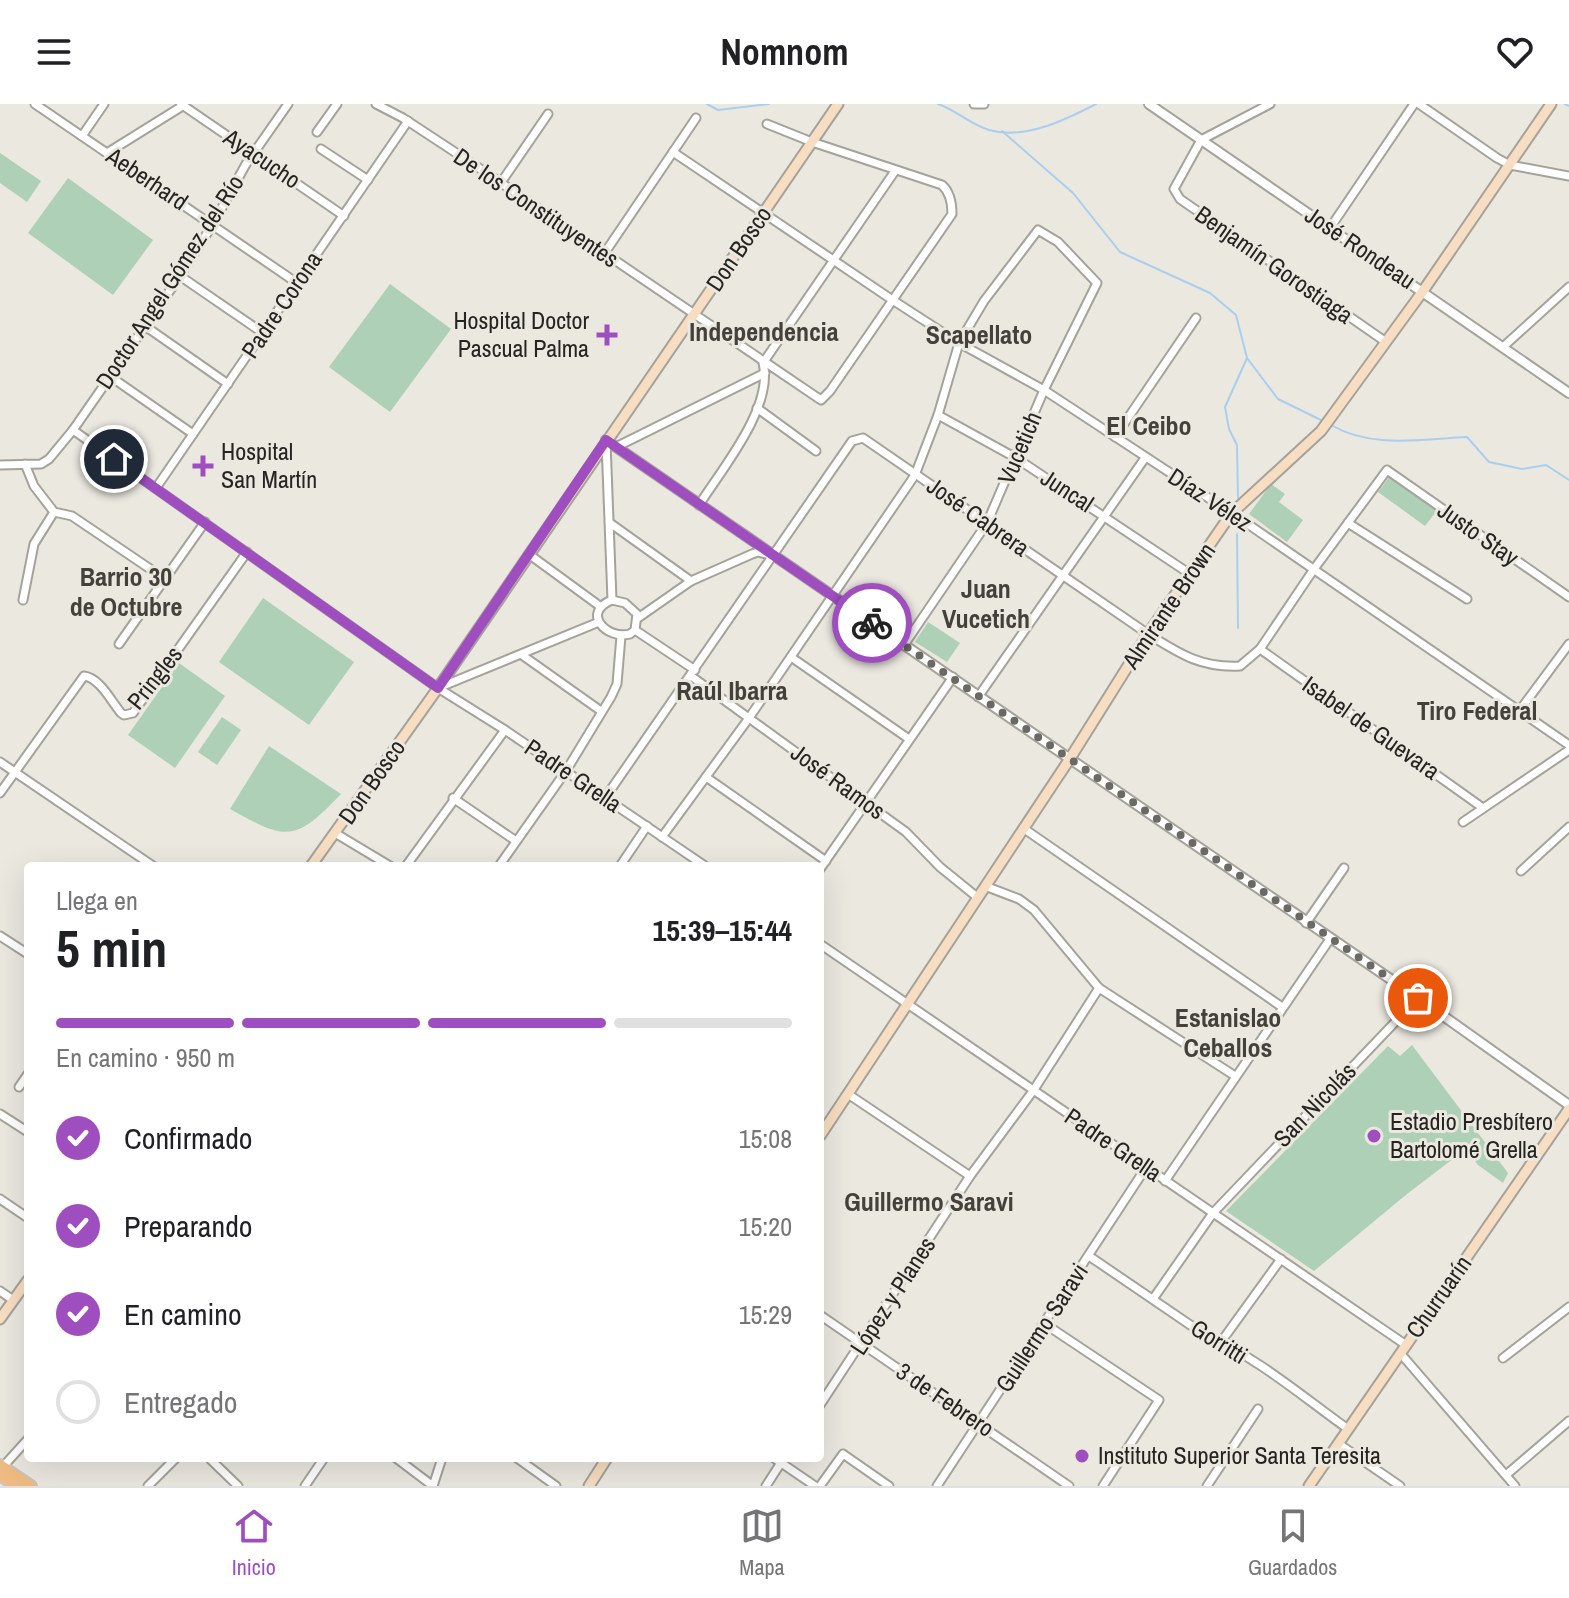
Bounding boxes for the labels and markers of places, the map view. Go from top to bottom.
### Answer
place label: Hospital Doctor Pascual Palma [453,304,589,364]
marker: Hospital Doctor Pascual Palma [596,324,618,346]
pin [80,425,148,493]
place label: Hospital San Martín [221,435,317,495]
marker: Hospital San Martín [192,455,214,477]
pin [1384,964,1452,1032]
place label: Estadio Presbítero Bartolomé Grella [1390,1105,1553,1165]
marker: Estadio Presbítero Bartolomé Grella [1365,1127,1383,1145]
place label: Instituto Superior Santa Teresita [1098,1439,1381,1471]
marker: Instituto Superior Santa Teresita [1073,1447,1091,1465]

